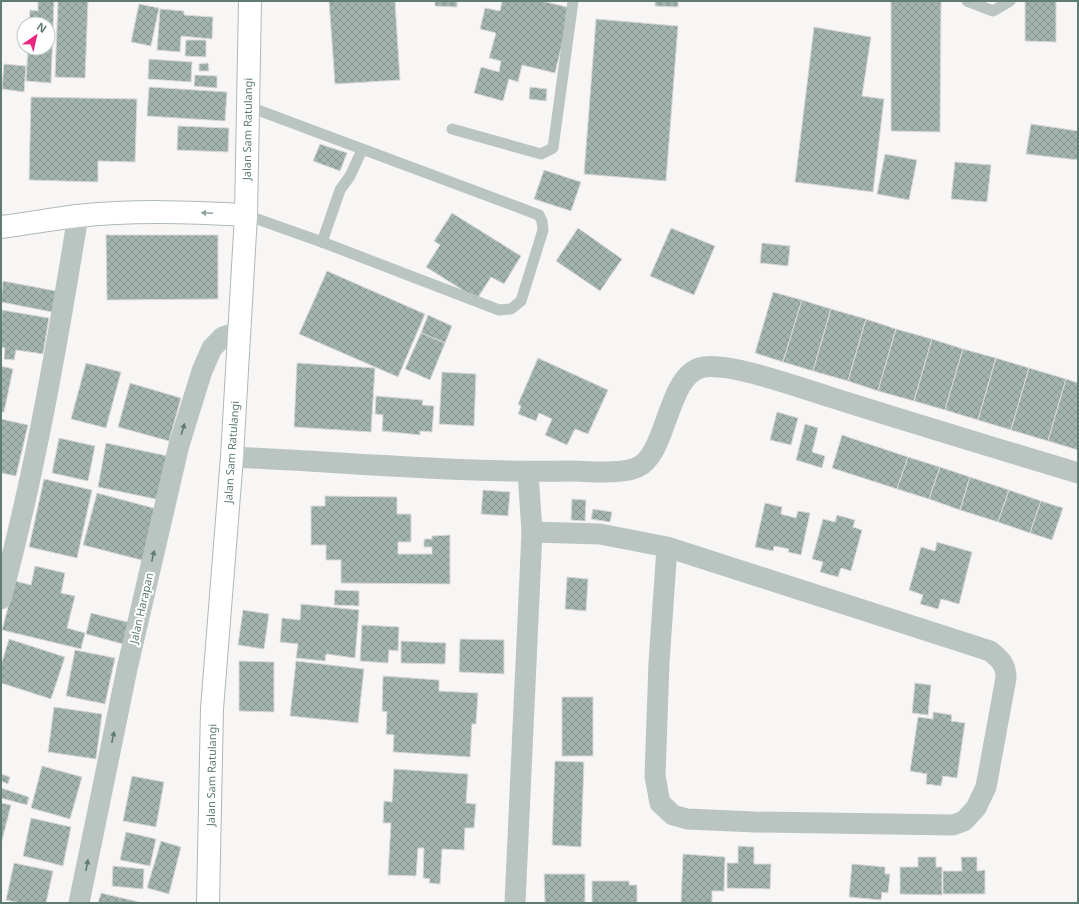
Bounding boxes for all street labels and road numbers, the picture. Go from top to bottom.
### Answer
street label: Jalan Sam Ratulangi [239,78,255,181]
street label: Jalan Sam Ratulangi [220,400,242,505]
street label: Jalan Harapan [125,571,156,646]
street label: Jalan Sam Ratulangi [203,724,219,827]

